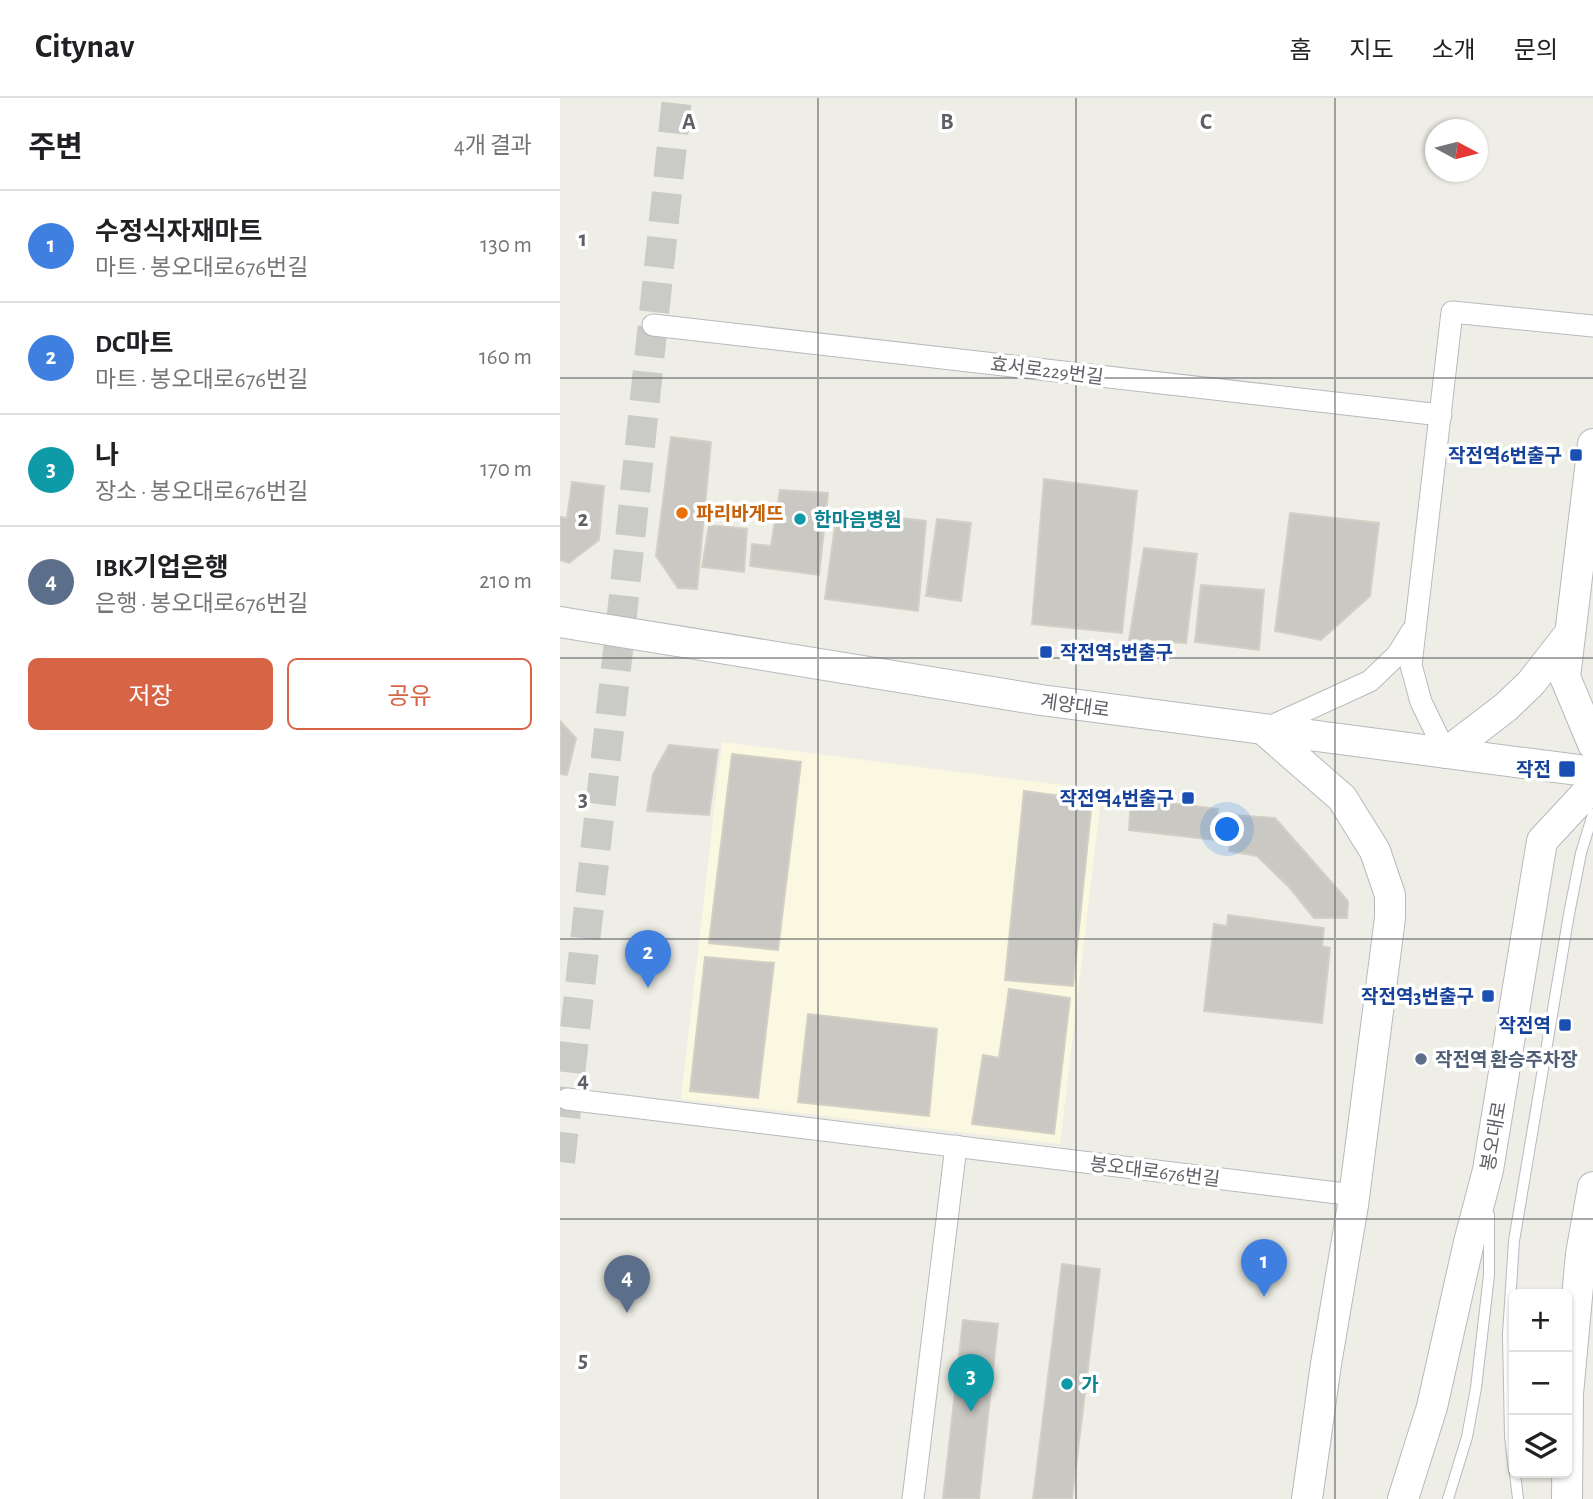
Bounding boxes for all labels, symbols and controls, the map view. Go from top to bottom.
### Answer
text: Citynav [35,31,134,64]
text: 홈 [1289,39,1311,63]
text: 지도 [1349,39,1394,63]
text: 소개 [1432,39,1476,63]
text: 문의 [1514,39,1558,63]
text: A [682,111,696,134]
text: B [940,111,954,134]
text: C [1200,111,1212,134]
north arrow [1425,119,1488,182]
text: 주변 [28,133,83,163]
text: 4개 결과 [454,135,532,158]
text: 수정식자재마트 [95,219,262,245]
text: 1 [579,228,587,251]
text: 1 [47,234,55,257]
text: 130 m [480,234,532,257]
text: 마트 · 봉오대로676번길 [95,257,308,280]
text: DC마트 [95,331,173,357]
text: 2 [46,346,56,369]
text: 160 m [479,346,532,369]
street label: 효서로229번길 [989,354,1104,388]
text: 마트 · 봉오대로676번길 [95,369,308,392]
text: 나 [95,443,119,469]
place label: 작전역6번출구 [1448,446,1562,466]
marker: 작전역6번출구 [1568,447,1584,463]
text: 3 [46,458,56,481]
text: 170 m [480,458,532,481]
text: 장소 · 봉오대로676번길 [95,481,308,504]
place label: 파리바게뜨 [696,504,783,524]
marker: 파리바게뜨 [674,505,690,521]
text: 2 [578,508,589,531]
place label: 한마음병원 [814,509,901,530]
marker: 한마음병원 [792,511,808,527]
text: IBK기업은행 [95,555,229,581]
text: 4 [45,570,57,593]
text: 210 m [479,570,532,593]
text: 은행 · 봉오대로676번길 [95,593,308,616]
place label: 작전역5번출구 [1060,643,1173,663]
marker: 작전역5번출구 [1038,644,1054,660]
button: 저장 [28,658,273,730]
button: 공유 [287,658,532,730]
street label: 계양대로 [1039,691,1111,721]
marker: 작전 [1557,759,1577,779]
place label: 작전 [1516,760,1551,780]
text: 3 [578,788,588,811]
place label: 작전역4번출구 [1060,789,1174,809]
marker: 작전역4번출구 [1180,790,1196,806]
your location [1210,812,1244,846]
pin: 2 [625,930,671,988]
place label: 작전역3번출구 [1361,987,1474,1007]
marker: 작전역3번출구 [1480,988,1496,1004]
place label: 작전역 [1499,1016,1551,1036]
marker: 작전역 [1557,1017,1573,1033]
place label: 작전역 환승주차장 [1435,1049,1578,1070]
marker: 작전역 환승주차장 [1413,1051,1429,1067]
text: 4 [577,1069,589,1092]
street label: 봉오대로 [1478,1100,1510,1172]
street label: 봉오대로676번길 [1089,1154,1221,1190]
pin: 1 [1241,1239,1287,1297]
pin: 4 [604,1255,650,1313]
map controls [1509,1289,1572,1478]
button: + [1509,1289,1572,1352]
text: 5 [578,1349,588,1372]
button: − [1509,1352,1572,1415]
pin: 3 [948,1354,994,1412]
place label: 가 [1081,1375,1099,1395]
marker: 가 [1059,1376,1075,1392]
button: layers [1509,1415,1572,1478]

